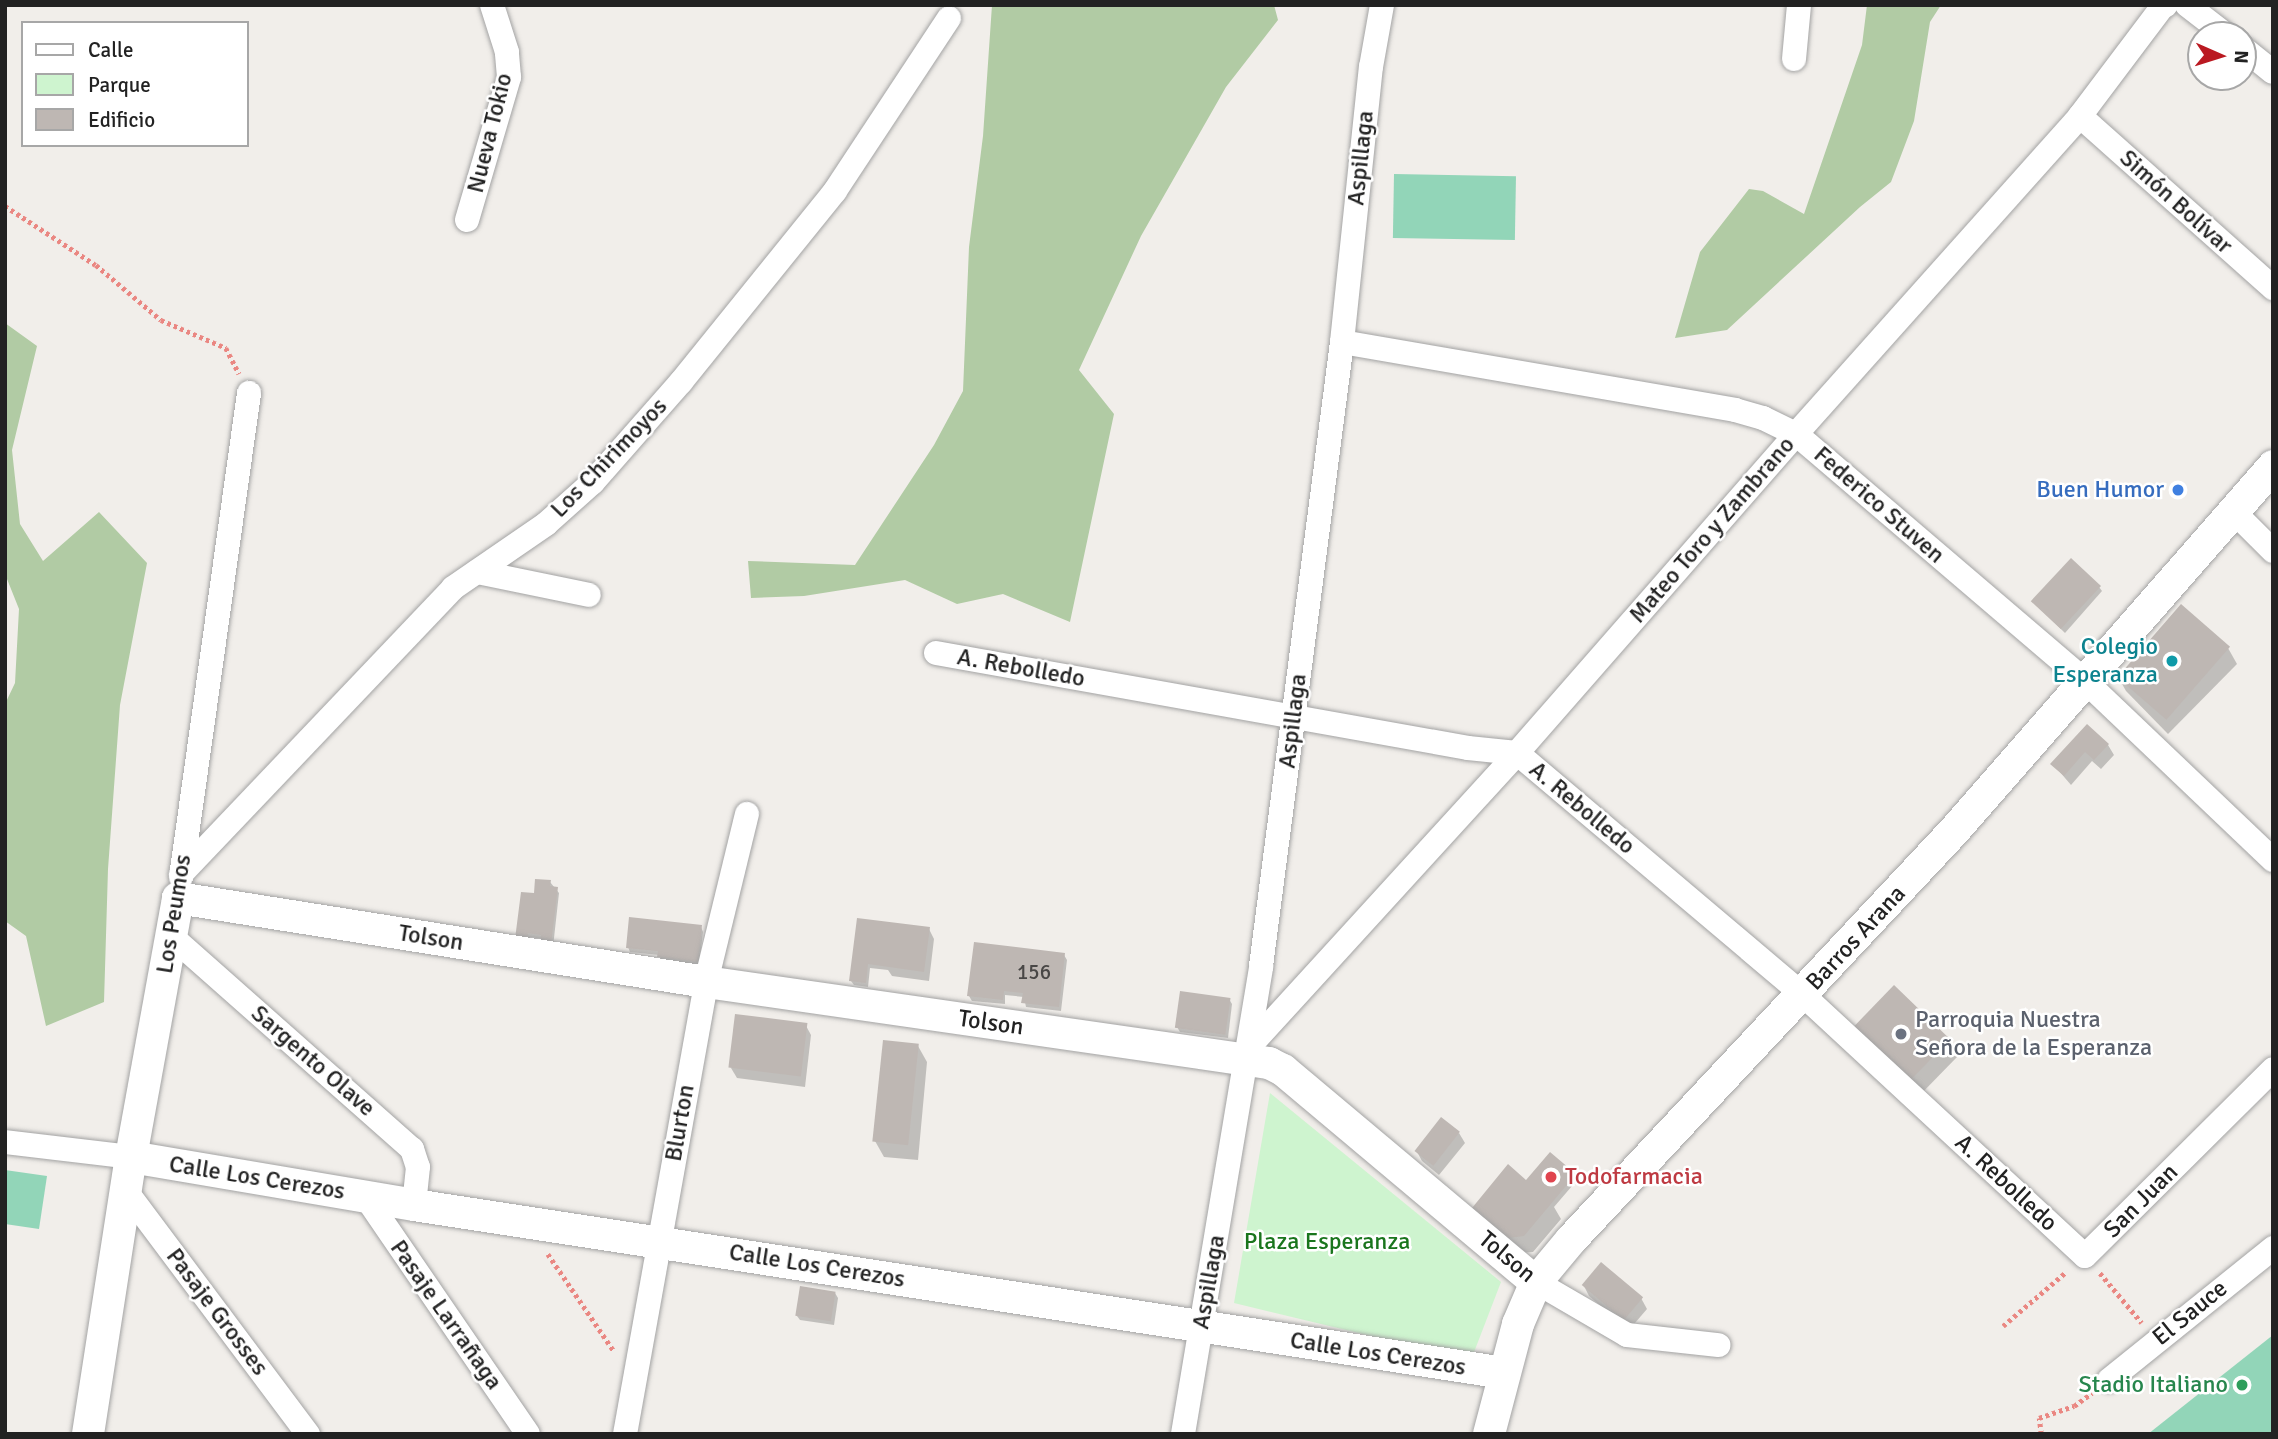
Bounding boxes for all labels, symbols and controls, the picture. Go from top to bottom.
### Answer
legend [21,21,248,147]
north arrow [2187,21,2257,91]
text: Calle [88,37,134,63]
text: N [2229,50,2253,64]
street label: Nueva Tokio [461,70,519,196]
text: Parque [88,72,151,98]
text: Edificio [88,107,155,133]
street label: Aspillaga [1342,109,1380,207]
street label: Simón Bolívar [2114,144,2238,260]
street label: Los Chirimoyos [545,392,673,524]
street label: Mateo Toro y Zambrano [1623,431,1801,629]
street label: Federico Stuven [1808,440,1950,570]
place label: Buen Humor [2036,476,2164,504]
marker: Buen Humor [2170,482,2186,498]
place label: Colegio Esperanza [2052,633,2158,689]
street label: A. Rebolledo [955,643,1087,693]
marker: Colegio Esperanza [2164,653,2180,669]
street label: Aspillaga [1273,672,1313,770]
street label: A. Rebolledo [1523,755,1641,861]
street label: Los Peumos [150,852,198,976]
street label: Barros Arana [1800,880,1912,996]
street label: Tolson [396,919,466,957]
house number: 156 [1017,959,1051,985]
street label: Sargento Olave [245,999,381,1123]
street label: Tolson [957,1004,1025,1042]
place label: Parroquia Nuestra Señora de la Esperanza [1915,1006,2152,1062]
marker: Parroquia Nuestra Señora de la Esperanza [1893,1026,1909,1042]
street label: Blurton [659,1082,701,1164]
street label: A. Rebolledo [1949,1128,2063,1238]
street label: Calle Los Cerezos [167,1150,347,1206]
street label: San Juan [2098,1158,2184,1244]
place label: Todofarmacia [1565,1163,1703,1191]
marker: Todofarmacia [1543,1169,1559,1185]
street label: Tolson [1473,1225,1541,1289]
park label: Plaza Esperanza [1244,1228,1410,1256]
street label: Aspillaga [1187,1233,1231,1331]
street label: Pasaje Larrañaga [384,1235,508,1395]
street label: Calle Los Cerezos [727,1238,907,1294]
street label: Pasaje Grosses [160,1243,274,1381]
street label: El Sauce [2147,1274,2233,1352]
street label: Calle Los Cerezos [1288,1326,1468,1382]
place label: Stadio Italiano [2079,1371,2228,1399]
marker: Stadio Italiano [2234,1377,2250,1393]

